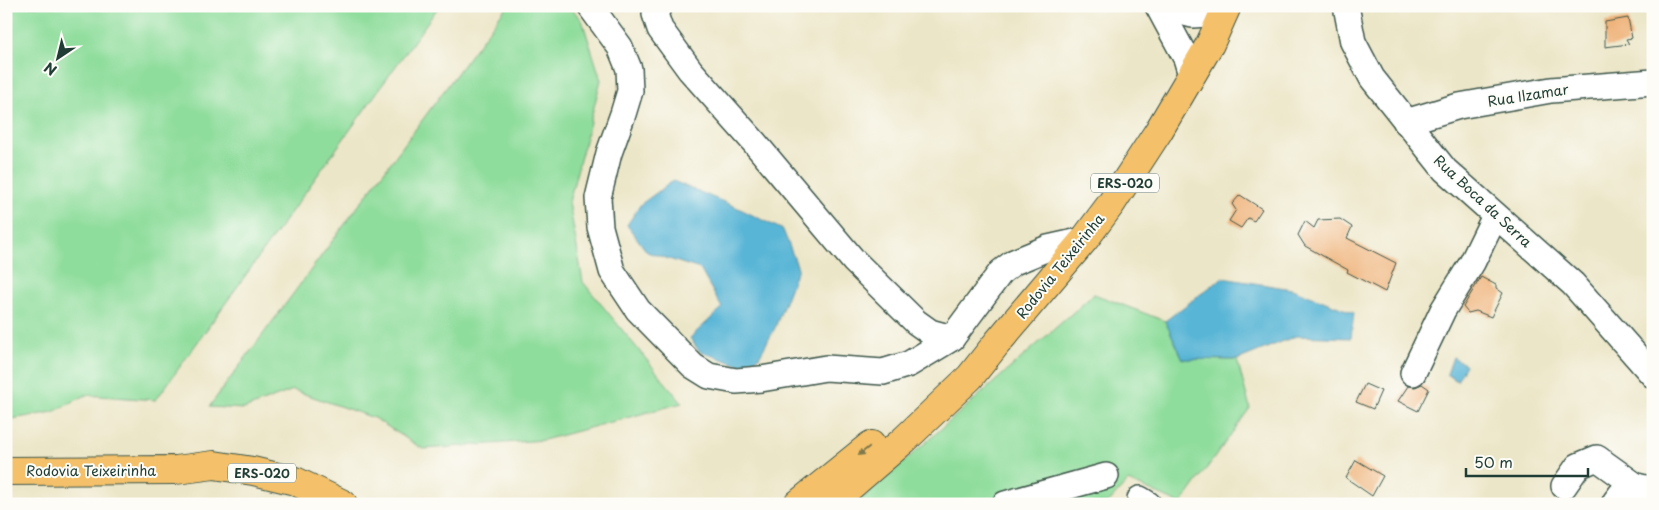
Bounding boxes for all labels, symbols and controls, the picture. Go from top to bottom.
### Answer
north arrow [32,32,82,82]
text: N [40,57,61,81]
street label: Rua Ilzamar [1486,78,1571,112]
street label: Rua Boca da Serra [1429,150,1537,252]
road number: ERS-020 [1091,174,1159,192]
street label: Rodovia Teixeirinha [1011,209,1109,323]
scale bar [1466,445,1589,477]
one-way arrow [857,446,870,457]
text: 50 m [1474,450,1513,473]
street label: Rodovia Teixeirinha [26,460,156,481]
road number: ERS-020 [228,463,296,482]

